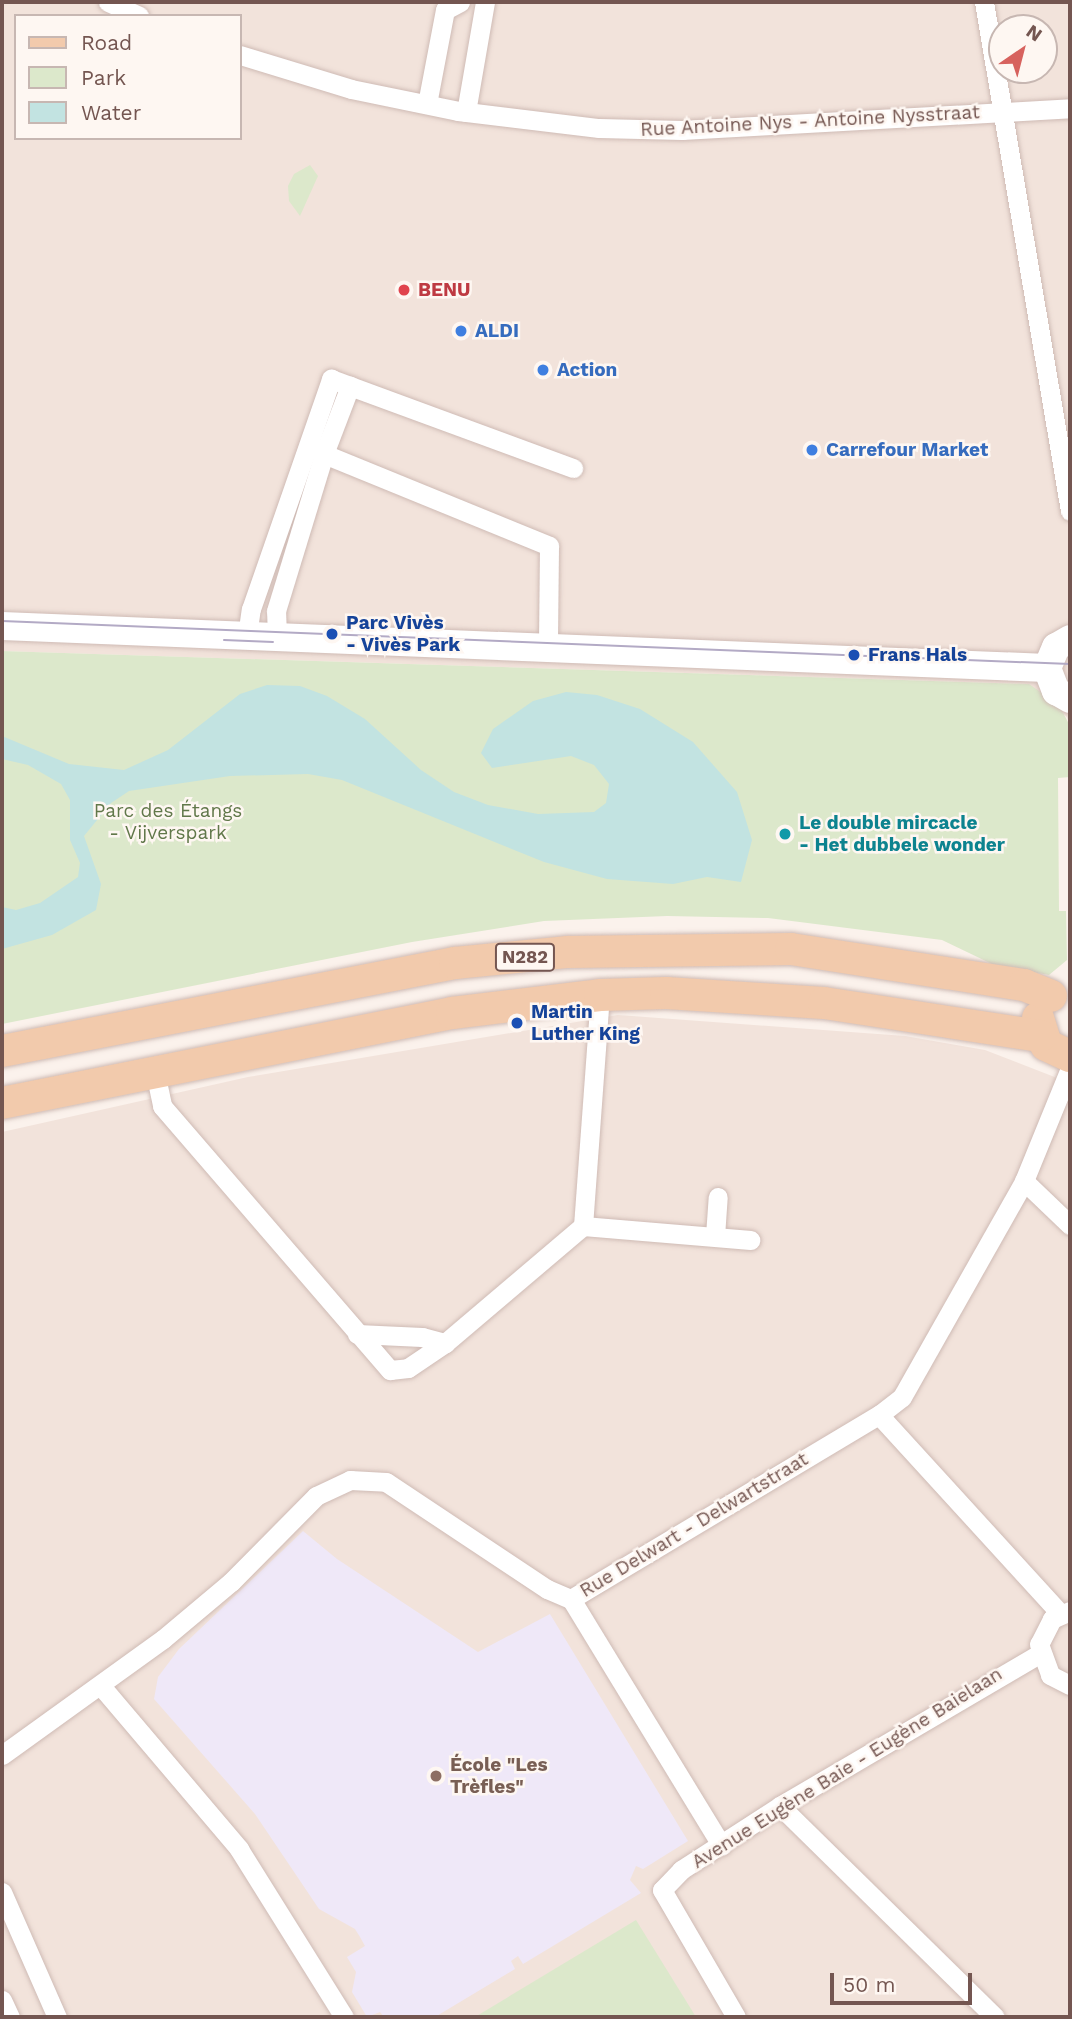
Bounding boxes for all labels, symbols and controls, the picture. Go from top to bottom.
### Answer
legend [14,14,242,140]
north arrow [988,14,1058,84]
text: N [1022,20,1047,46]
text: Road [81,30,132,55]
text: Park [81,65,126,90]
text: Water [81,100,141,125]
street label: Rue Antoine Nys - Antoine Nysstraat [639,101,981,141]
place label: BENU [418,279,471,301]
marker: BENU [396,282,412,298]
place label: ALDI [475,320,519,342]
marker: ALDI [453,323,469,339]
place label: Action [557,359,617,381]
marker: Action [535,362,551,378]
place label: Carrefour Market [826,439,989,461]
marker: Carrefour Market [804,442,820,458]
place label: Parc Vivès - Vivès Park [346,612,461,656]
marker: Parc Vivès - Vivès Park [324,626,340,642]
place label: Frans Hals [868,644,967,666]
marker: Frans Hals [846,647,862,663]
park label: Parc des Étangs - Vijverspark [94,800,242,844]
place label: Le double mircacle - Het dubbele wonder [799,812,1005,856]
marker: Le double mircacle - Het dubbele wonder [777,826,793,842]
road number: N282 [494,942,556,972]
place label: Martin Luther King [531,1001,640,1045]
marker: Martin Luther King [509,1015,525,1031]
street label: Rue Delwart - Delwartstraat [576,1448,812,1602]
street label: Avenue Eugène Baie - Eugène Baielaan [688,1663,1006,1873]
place label: École "Les Trèfles" [450,1754,548,1798]
marker: École "Les Trèfles" [428,1768,444,1784]
scale bar [834,1960,976,2004]
text: 50 m [843,1972,895,1997]

